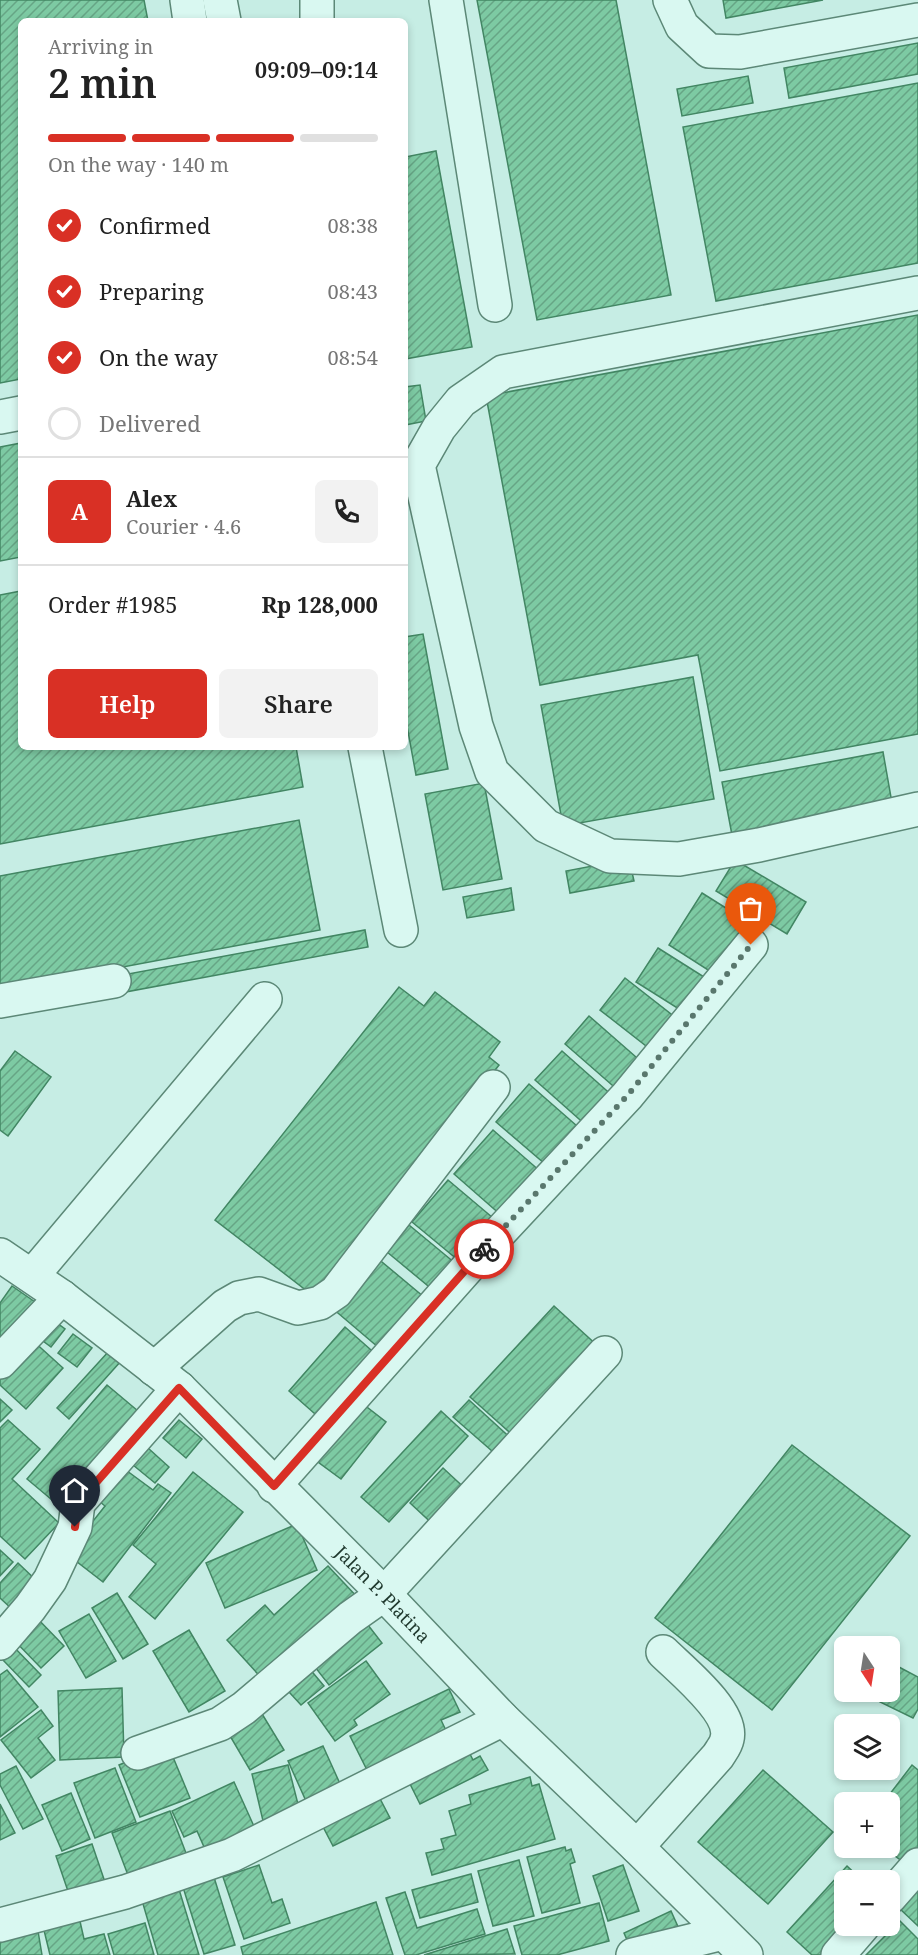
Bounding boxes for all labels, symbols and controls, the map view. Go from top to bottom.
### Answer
text: Arriving in [48,33,153,60]
text: 09:09–09:14 [255,54,378,84]
text: 2 min [48,56,157,109]
text: On the way · 140 m [48,151,229,178]
icon: check [48,209,81,242]
text: Confirmed [99,210,210,240]
text: 08:38 [328,212,378,239]
icon: check [48,275,81,308]
text: Preparing [99,276,204,306]
text: 08:43 [328,278,378,305]
icon: check [48,341,81,374]
text: On the way [99,342,218,372]
text: 08:54 [328,344,378,371]
text: Delivered [99,408,201,438]
button: phone [315,480,378,543]
text: Alex [126,483,177,513]
text: A [71,496,88,526]
text: Courier · 4.6 [126,513,241,540]
text: Order #1985 [48,589,178,619]
text: Rp 128,000 [261,589,378,619]
button: Help [48,669,207,738]
button: Share [219,669,378,738]
pin [725,883,776,945]
icon: bag [734,892,767,925]
courier [454,1219,514,1279]
icon: bike [468,1233,501,1266]
pin [49,1465,100,1527]
icon: home [58,1474,91,1507]
street label: Jalan P. Platina [329,1539,436,1648]
north arrow [834,1636,900,1702]
map controls [834,1636,900,1936]
button: layers [834,1714,900,1780]
button: + [834,1792,900,1858]
button: − [834,1870,900,1936]

